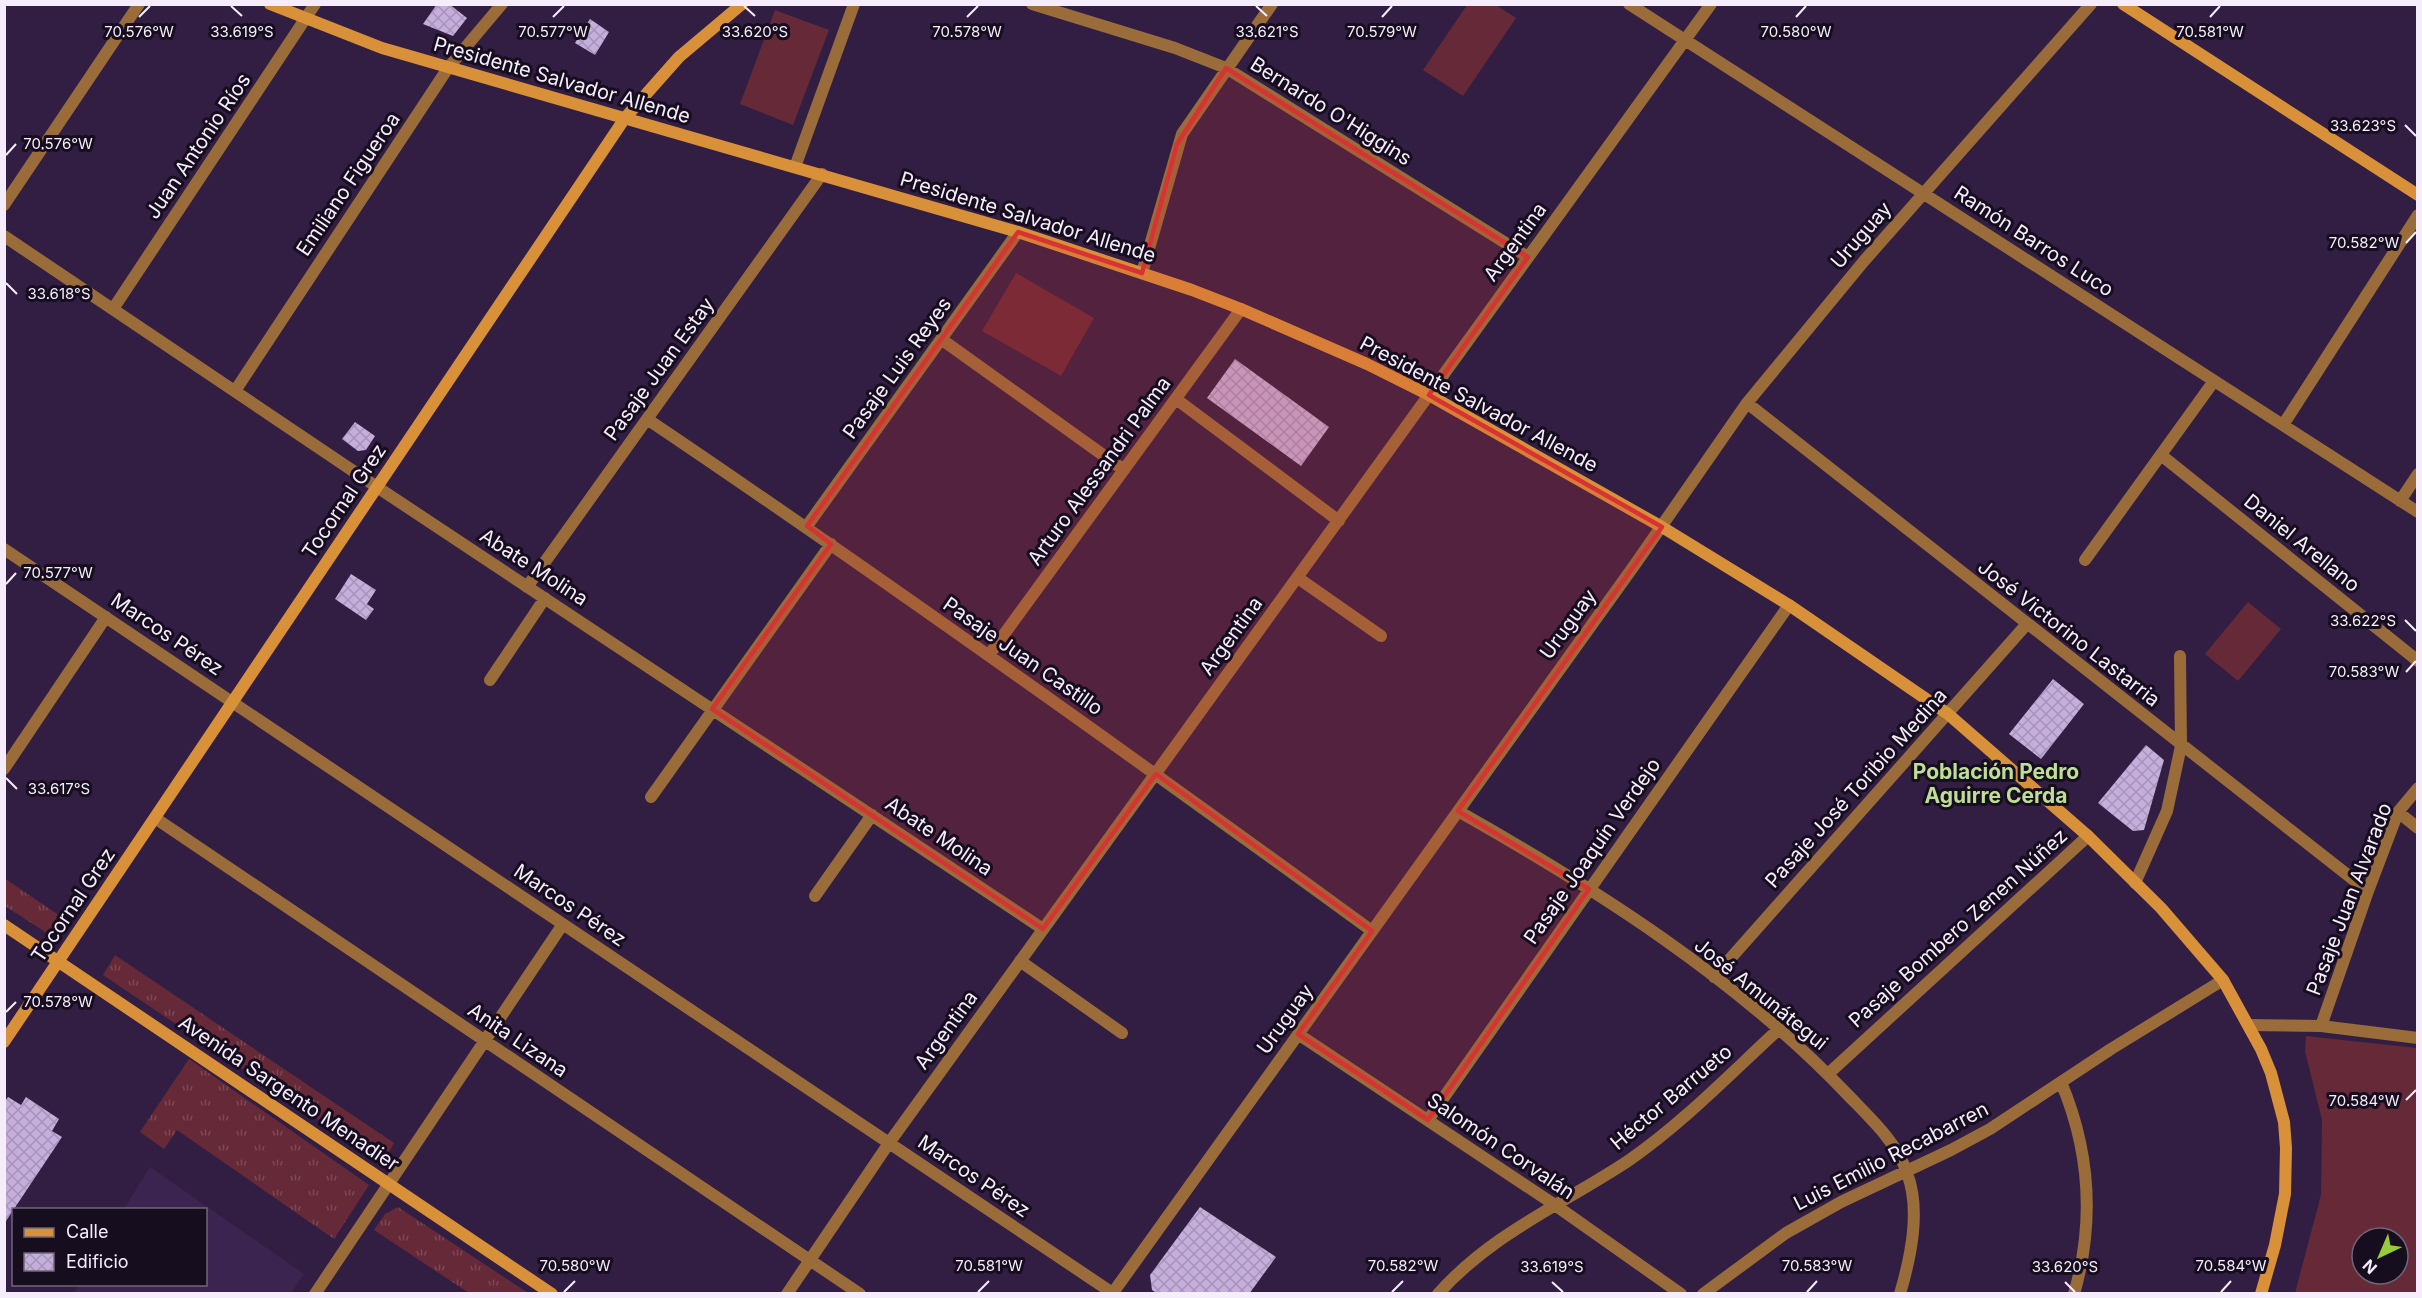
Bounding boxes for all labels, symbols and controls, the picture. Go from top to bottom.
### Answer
text: 70.576°W [104,22,174,41]
text: 33.619°S [210,22,274,41]
text: 70.577°W [518,22,588,41]
text: 33.620°S [722,22,788,41]
text: 70.578°W [932,22,1002,41]
text: 33.621°S [1235,22,1299,41]
text: 70.579°W [1347,22,1417,41]
text: 70.580°W [1761,22,1832,41]
text: 70.581°W [2176,22,2244,41]
street label: Presidente Salvador Allende [431,32,693,128]
street label: Bernardo O'Higgins [1246,52,1416,170]
street label: Juan Antonio Ríos [140,69,256,223]
street label: Emiliano Figueroa [291,108,405,260]
text: 33.623°S [2330,116,2396,135]
text: 70.576°W [23,134,93,153]
street label: Presidente Salvador Allende [897,167,1159,267]
street label: Ramón Barros Luco [1950,181,2118,301]
street label: Uruguay [1826,197,1896,273]
street label: Argentina [1478,198,1552,286]
text: 70.582°W [2329,233,2400,252]
text: 33.618°S [27,284,91,303]
street label: Pasaje Juan Estay [599,293,719,445]
street label: Pasaje Luis Reyes [838,293,956,443]
street label: Presidente Salvador Allende [1356,331,1602,477]
street label: Arturo Alessandri Palma [1022,372,1176,570]
street label: Tocornal Grez [297,439,391,563]
street label: Daniel Arellano [2239,489,2365,597]
street label: Abate Molina [476,523,592,611]
street label: José Victorino Lastarria [1973,554,2165,712]
text: 70.577°W [23,563,93,582]
street label: Uruguay [1535,584,1601,664]
street label: Marcos Pérez [106,588,228,680]
street label: Pasaje Juan Castillo [939,592,1107,720]
street label: Argentina [1194,592,1268,680]
text: 33.622°S [2330,611,2396,630]
text: 70.583°W [2329,662,2399,681]
street label: Pasaje José Toribio Medina [1760,683,1952,893]
street label: Pasaje Joaquín Verdejo [1519,753,1665,949]
district label: Población Pedro Aguirre Cerda [1913,759,2079,808]
text: 33.617°S [28,779,90,798]
street label: Abate Molina [881,791,997,881]
street label: Pasaje Juan Alvarado [2301,799,2397,999]
street label: Pasaje Bombero Zenen Núñez [1844,824,2072,1032]
street label: Tocornal Grez [26,843,120,967]
street label: Marcos Pérez [509,859,631,951]
street label: José Amunátegui [1690,933,1832,1055]
street label: Uruguay [1252,979,1318,1059]
street label: Argentina [909,986,983,1074]
text: 70.578°W [23,992,93,1011]
street label: Anita Lizana [463,998,573,1082]
street label: Avenida Sargento Menadier [174,1010,404,1176]
street label: Héctor Barrueto [1605,1039,1737,1155]
street label: Salomón Corvalán [1423,1088,1579,1204]
text: 70.584°W [2329,1091,2400,1110]
street label: Luis Emilio Recabarren [1790,1096,1992,1216]
street label: Marcos Pérez [913,1130,1035,1222]
legend [12,1208,207,1286]
text: Calle [66,1221,108,1242]
north arrow [2350,1226,2410,1286]
text: Edificio [66,1251,129,1272]
text: N [2358,1255,2381,1278]
text: 70.580°W [540,1256,611,1275]
text: 70.581°W [955,1256,1023,1275]
text: 70.582°W [1368,1256,1439,1275]
text: 70.583°W [1782,1256,1852,1275]
text: 70.584°W [2196,1256,2267,1275]
text: 33.619°S [1520,1257,1584,1276]
text: 33.620°S [2032,1257,2098,1276]

